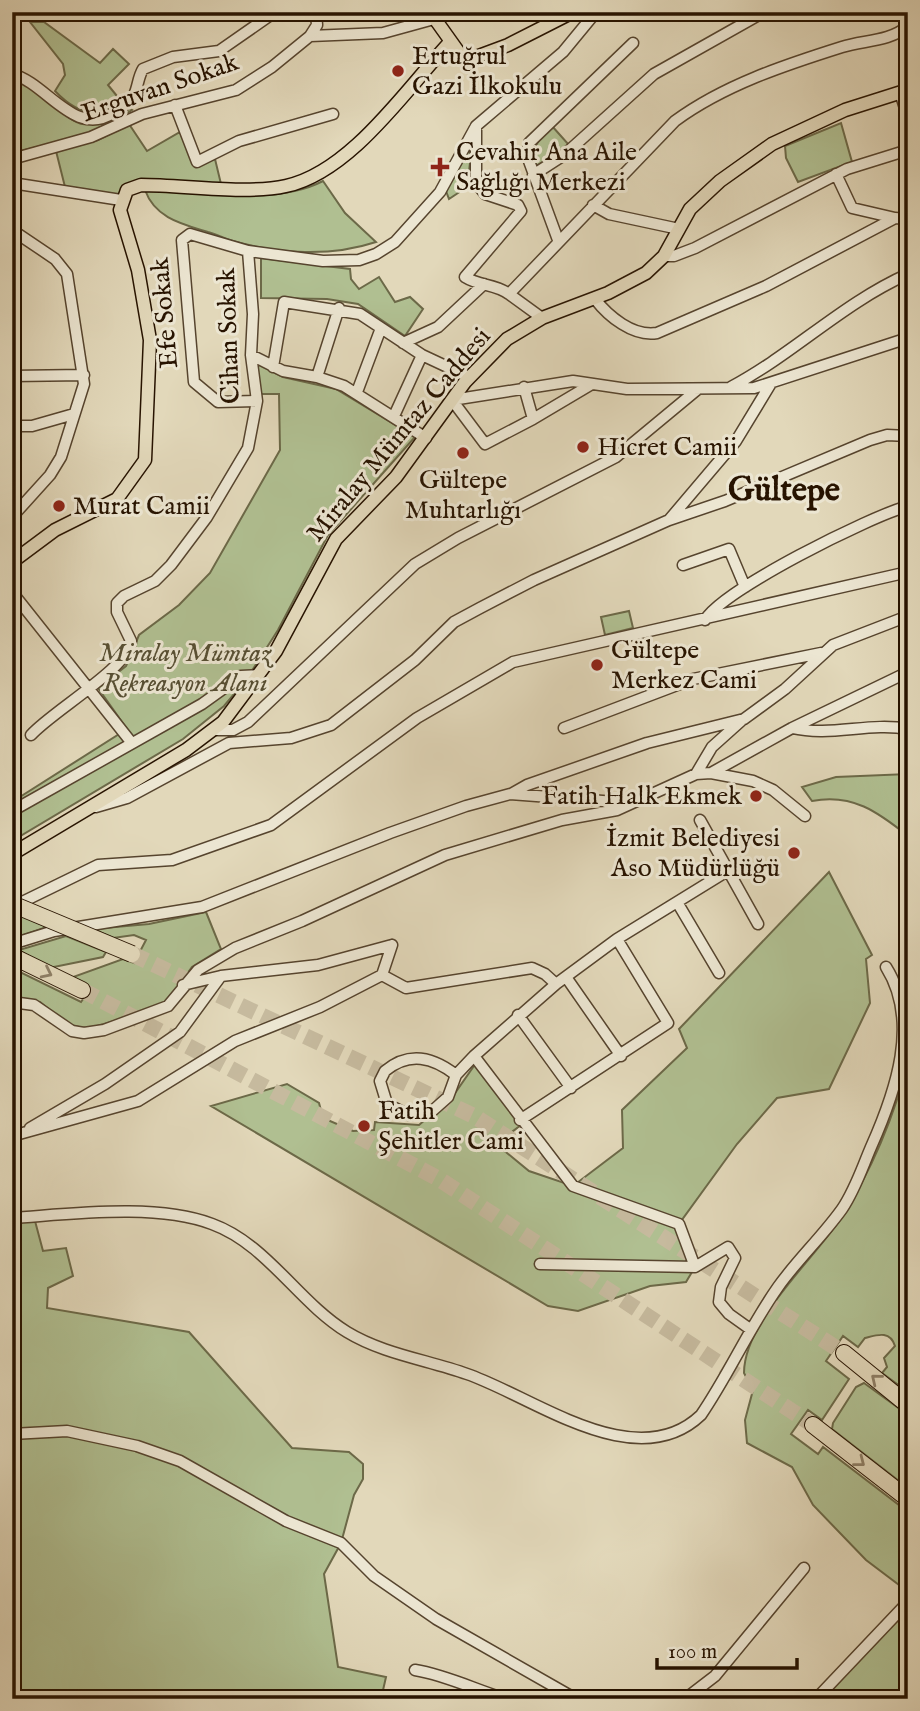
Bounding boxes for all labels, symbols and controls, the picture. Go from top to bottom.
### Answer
place label: Ertuğrul Gazi İlkokulu [412,40,562,103]
street label: Erguvan Sokak [77,45,244,130]
marker: Ertuğrul Gazi İlkokulu [390,63,406,79]
place label: Cevahir Ana Aile Sağlığı Merkezi [456,136,637,199]
marker: Cevahir Ana Aile Sağlığı Merkezi [430,157,450,177]
street label: Efe Sokak [144,255,186,370]
street label: Cihan Sokak [210,266,248,405]
street label: Miralay Mümtaz Caddesi [300,321,498,549]
place label: Hicret Camii [597,431,737,464]
marker: Hicret Camii [575,439,591,455]
marker: Gültepe Muhtarlığı [455,445,471,461]
place label: Gültepe Muhtarlığı [405,464,521,527]
district label: Gültepe [728,470,840,512]
place label: Murat Camii [73,490,210,523]
marker: Murat Camii [51,498,67,514]
place label: Gültepe Merkez Cami [611,634,757,697]
park label: Miralay Mümtaz Rekreasyon Alanı [99,637,274,700]
marker: Gültepe Merkez Cami [589,657,605,673]
place label: Fatih Halk Ekmek [541,780,743,813]
marker: Fatih Halk Ekmek [748,788,764,804]
place label: İzmit Belediyesi Aso Müdürlüğü [606,822,780,885]
marker: İzmit Belediyesi Aso Müdürlüğü [786,845,802,861]
one-way arrow [40,965,52,979]
place label: Fatih Şehitler Cami [378,1095,524,1158]
marker: Fatih Şehitler Cami [356,1118,372,1134]
one-way arrow [871,1375,884,1387]
one-way arrow [852,1454,865,1467]
scale bar [657,1627,797,1671]
text: 100 m [668,1639,717,1666]

